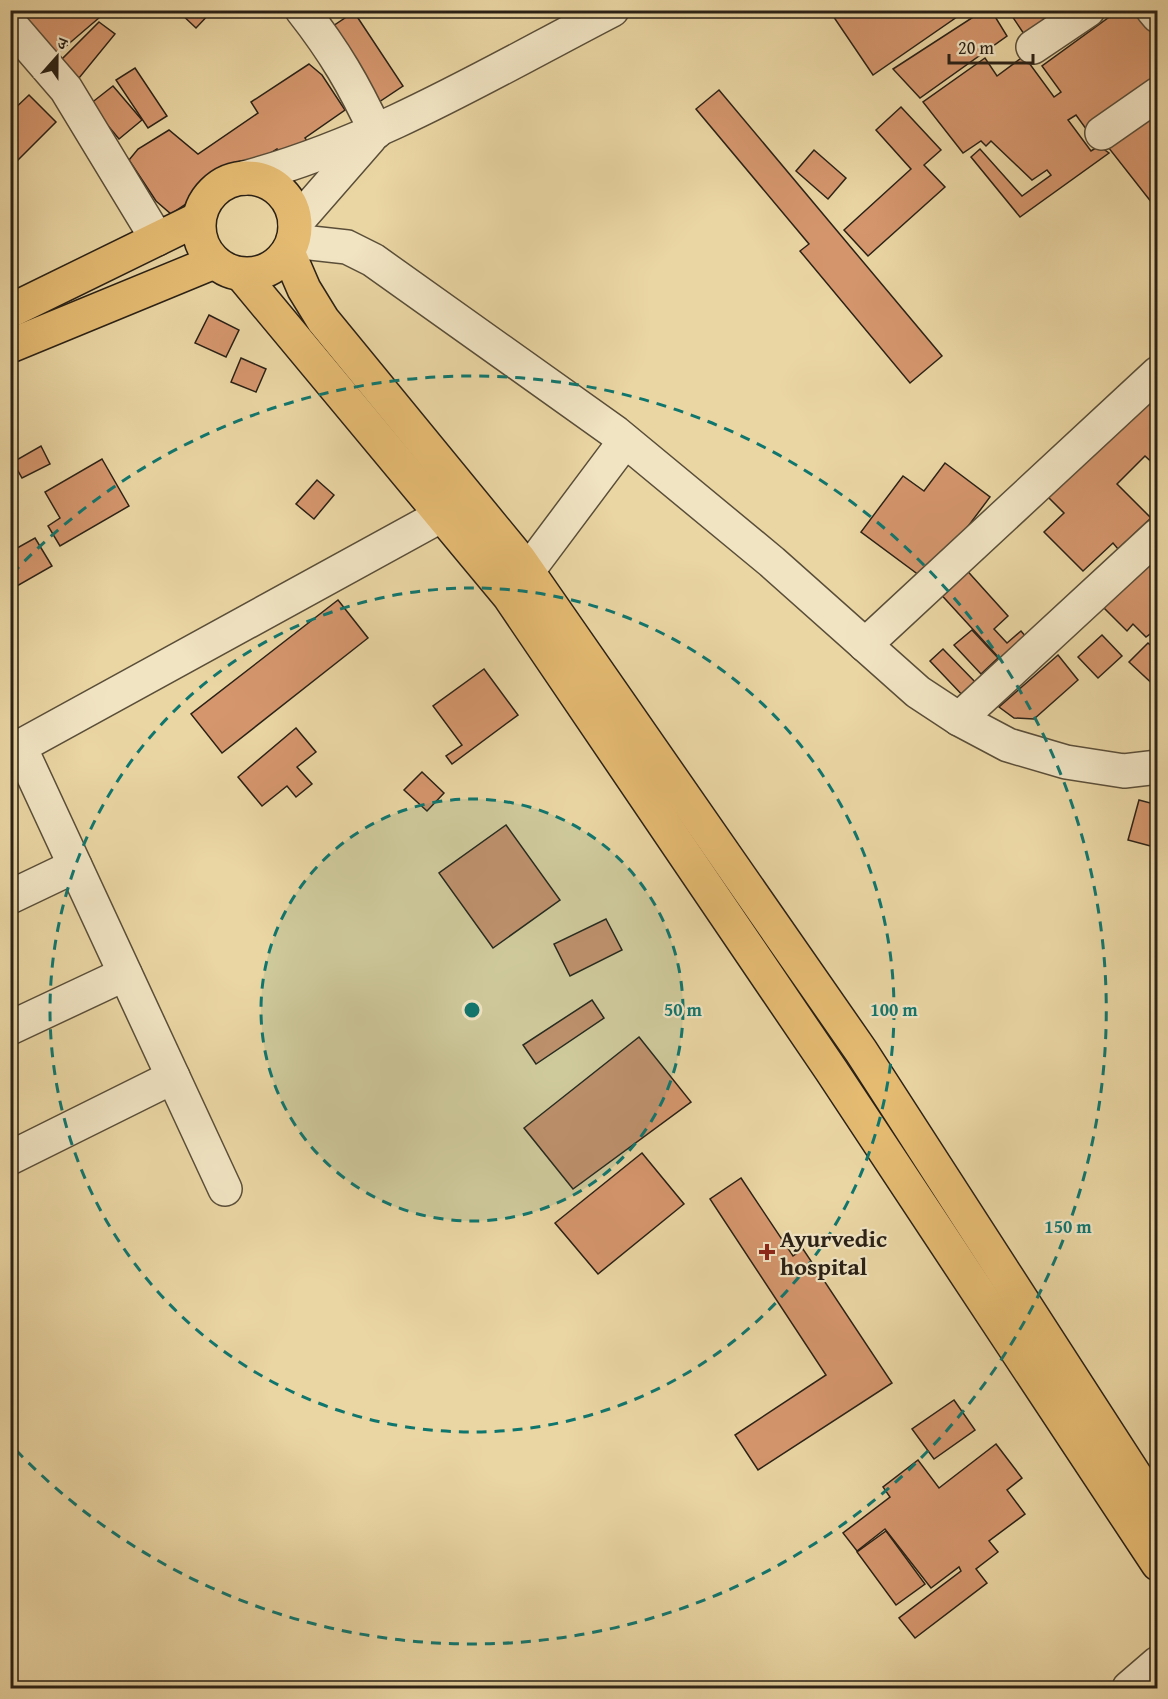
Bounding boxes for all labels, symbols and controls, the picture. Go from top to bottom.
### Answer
north arrow [27,27,87,87]
scale bar [949,27,1033,65]
text: उ [53,30,72,56]
text: 20 m [958,34,994,61]
text: 50 m [664,996,703,1023]
text: 100 m [870,996,918,1023]
centre of rings [462,1000,482,1020]
text: 150 m [1044,1213,1092,1240]
place label: Ayurvedic hospital [780,1221,887,1284]
marker: Ayurvedic hospital [758,1243,776,1261]

